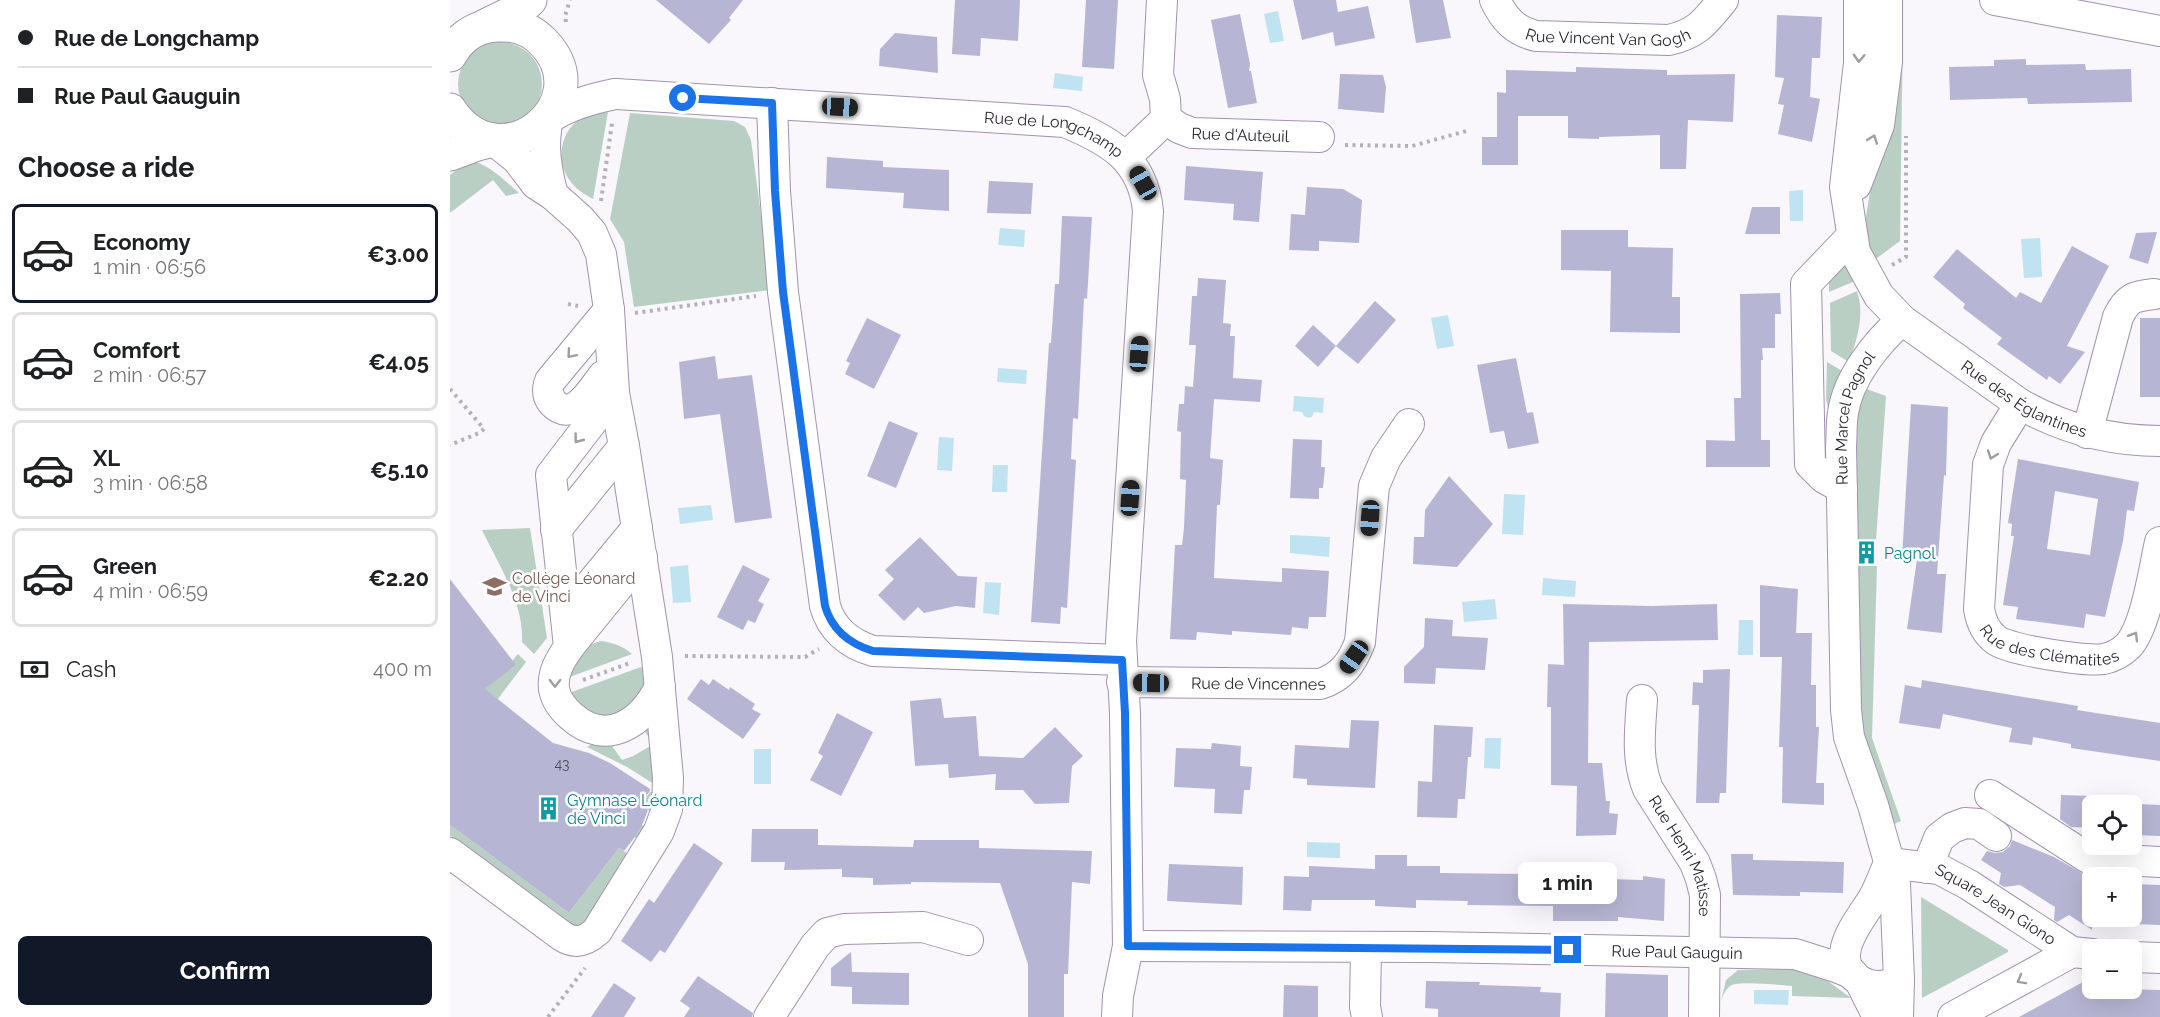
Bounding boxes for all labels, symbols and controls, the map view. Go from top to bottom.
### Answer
street label: Rue Vincent Van Gogh [1523,24,1694,50]
text: Rue de Longchamp [54,25,259,51]
one-way arrow [1852,54,1865,63]
text: Rue Paul Gauguin [54,83,241,109]
route start [669,84,696,111]
car [822,97,858,117]
street label: Rue de Longchamp [984,107,1128,161]
street label: Rue d'Auteuil [1191,123,1290,146]
one-way arrow [1866,134,1879,144]
text: Choose a ride [18,152,194,183]
car [1126,163,1160,203]
icon: car [21,227,75,281]
text: Economy [93,229,191,255]
text: €3.00 [367,241,429,267]
text: 1 min · 06:56 [93,255,206,279]
icon: car [21,335,75,389]
car [1129,335,1149,373]
text: Comfort [93,337,180,363]
one-way arrow [567,347,578,358]
street label: Rue Marcel Pagnol [1831,347,1879,485]
text: €4.05 [368,349,429,375]
street label: Rue des Églantines [1958,356,2089,441]
text: 2 min · 06:57 [93,363,207,387]
one-way arrow [575,433,586,444]
icon: car [21,443,75,497]
text: XL [93,445,120,471]
one-way arrow [1986,449,1999,459]
text: €5.10 [370,457,429,483]
text: 3 min · 06:58 [93,471,208,495]
car [1120,479,1140,517]
car [1360,499,1380,537]
building icon: Pagnol [1853,540,1879,566]
place label: Pagnol [1884,544,1936,563]
icon: car [21,551,75,605]
text: Green [93,553,157,579]
text: €2.20 [368,565,429,591]
place label: Collège Léonard de Vinci [512,569,635,606]
school or university icon: Collège Léonard de Vinci [481,574,507,600]
text: 4 min · 06:59 [93,579,208,603]
street label: Rue des Clématites [1976,621,2122,669]
one-way arrow [2127,632,2138,642]
car [1336,637,1372,677]
icon: cash [18,653,51,686]
text: Cash [66,656,117,682]
text: 400 m [373,657,432,681]
street label: Rue de Vincennes [1191,673,1328,694]
car [1133,674,1169,692]
one-way arrow [549,679,561,688]
house number: 43 [554,756,570,772]
place label: Gymnase Léonard de Vinci [567,791,702,828]
street label: Rue Henri Matisse [1645,792,1715,916]
map controls [2082,795,2142,999]
button: locate [2082,795,2142,855]
building icon: Gymnase Léonard de Vinci [536,796,562,822]
street label: Square Jean Giono [1932,859,2060,949]
callout: 1 min [1518,863,1618,905]
button: + [2082,867,2142,927]
text: 1 min [1542,871,1593,895]
button: Confirm [18,936,432,1005]
route end [1554,936,1581,963]
button: − [2082,939,2142,999]
street label: Rue Paul Gauguin [1611,941,1743,962]
one-way arrow [2017,973,2027,984]

